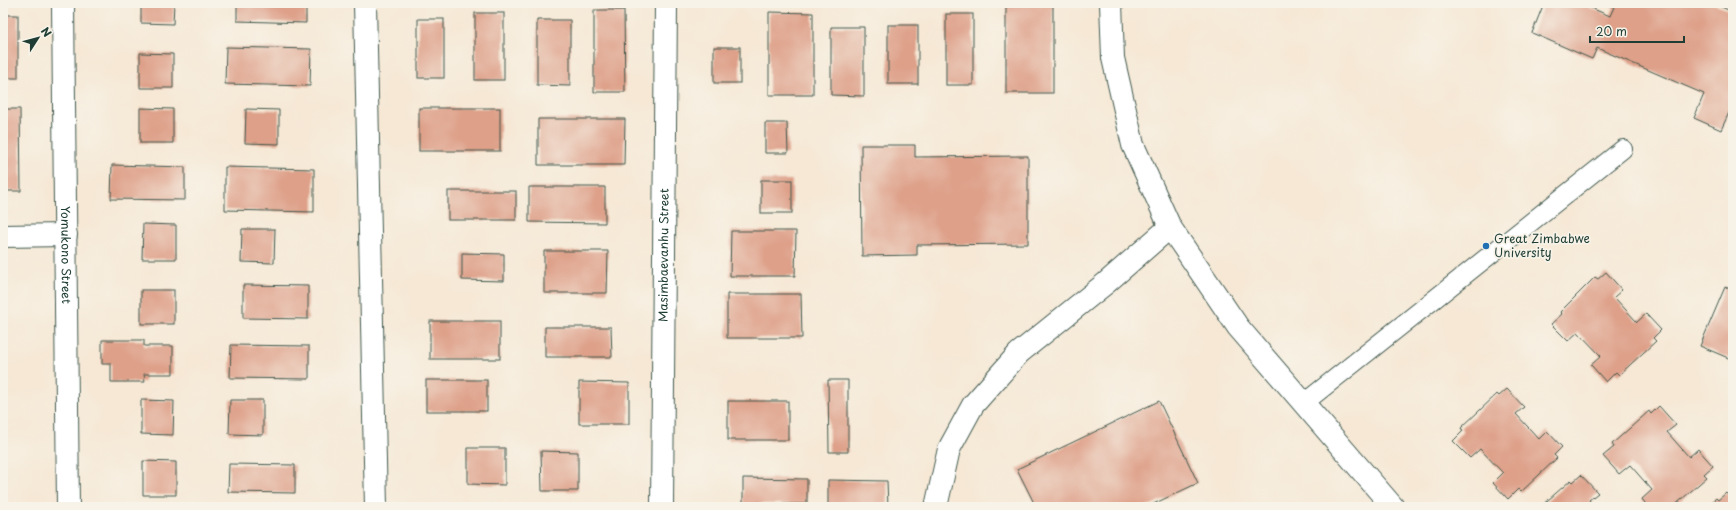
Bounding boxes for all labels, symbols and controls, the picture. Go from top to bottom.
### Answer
north arrow [18,18,58,58]
scale bar [1590,18,1684,44]
text: 20 m [1596,22,1627,40]
text: N [37,23,56,41]
street label: Masimbaevanhu Street [653,188,673,322]
street label: Yomukono Street [57,206,76,304]
place label: Great Zimbabwe University [1494,229,1590,261]
marker: Great Zimbabwe University [1481,241,1491,251]

